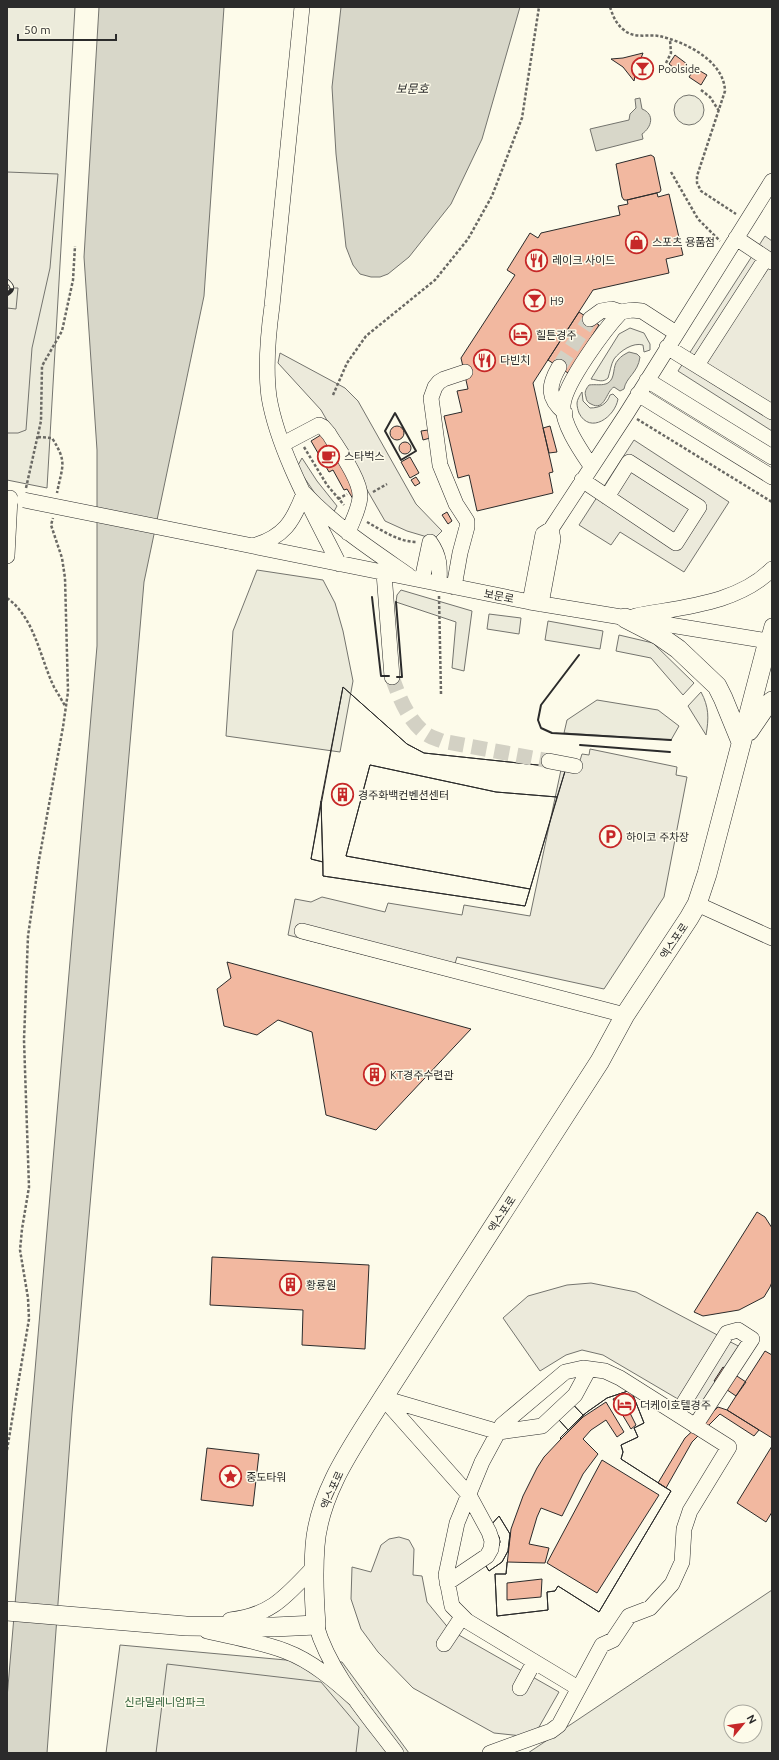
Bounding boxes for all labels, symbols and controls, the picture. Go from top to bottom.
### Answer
scale bar [18,16,116,42]
text: 50 m [24,23,51,36]
bar icon: Poolside [630,56,656,82]
place label: Poolside [658,63,700,75]
water label: 보문호 [395,82,430,95]
shop icon: 스포츠 용품점 [624,229,650,255]
place label: 스포츠 용품점 [652,236,715,248]
restaurant icon: 레이크 사이드 [524,247,550,273]
place label: 레이크 사이드 [552,254,615,266]
bar icon: H9 [522,288,548,314]
place label: H9 [550,295,564,307]
hotel icon: 힐튼경주 [507,322,533,348]
place label: 힐튼경주 [536,329,576,341]
restaurant icon: 다빈치 [471,347,497,373]
place label: 다빈치 [500,354,530,366]
cafe icon: 스타벅스 [315,443,341,469]
place label: 스타벅스 [344,450,384,462]
street label: 보문로 [483,587,515,605]
building icon: 경주화백컨벤션센터 [329,782,355,808]
place label: 경주화백컨벤션센터 [358,789,449,801]
parking icon: 하이코 주차장 [598,824,624,850]
place label: 하이코 주차장 [626,831,689,843]
street label: 엑스포로 [658,921,690,961]
building icon: KT경주수련관 [361,1062,387,1088]
place label: KT경주수련관 [390,1069,454,1081]
street label: 엑스포로 [486,1194,518,1234]
building icon: 황룡원 [277,1272,303,1298]
place label: 황룡원 [306,1279,336,1291]
hotel icon: 더케이호텔경주 [611,1392,637,1418]
place label: 더케이호텔경주 [640,1399,711,1411]
place icon: 중도타워 [217,1464,243,1490]
street label: 엑스포로 [318,1469,346,1511]
place label: 중도타워 [246,1471,286,1483]
park label: 신라밀레니엄파크 [125,1696,205,1708]
north arrow [723,1704,763,1744]
text: N [745,1713,759,1726]

